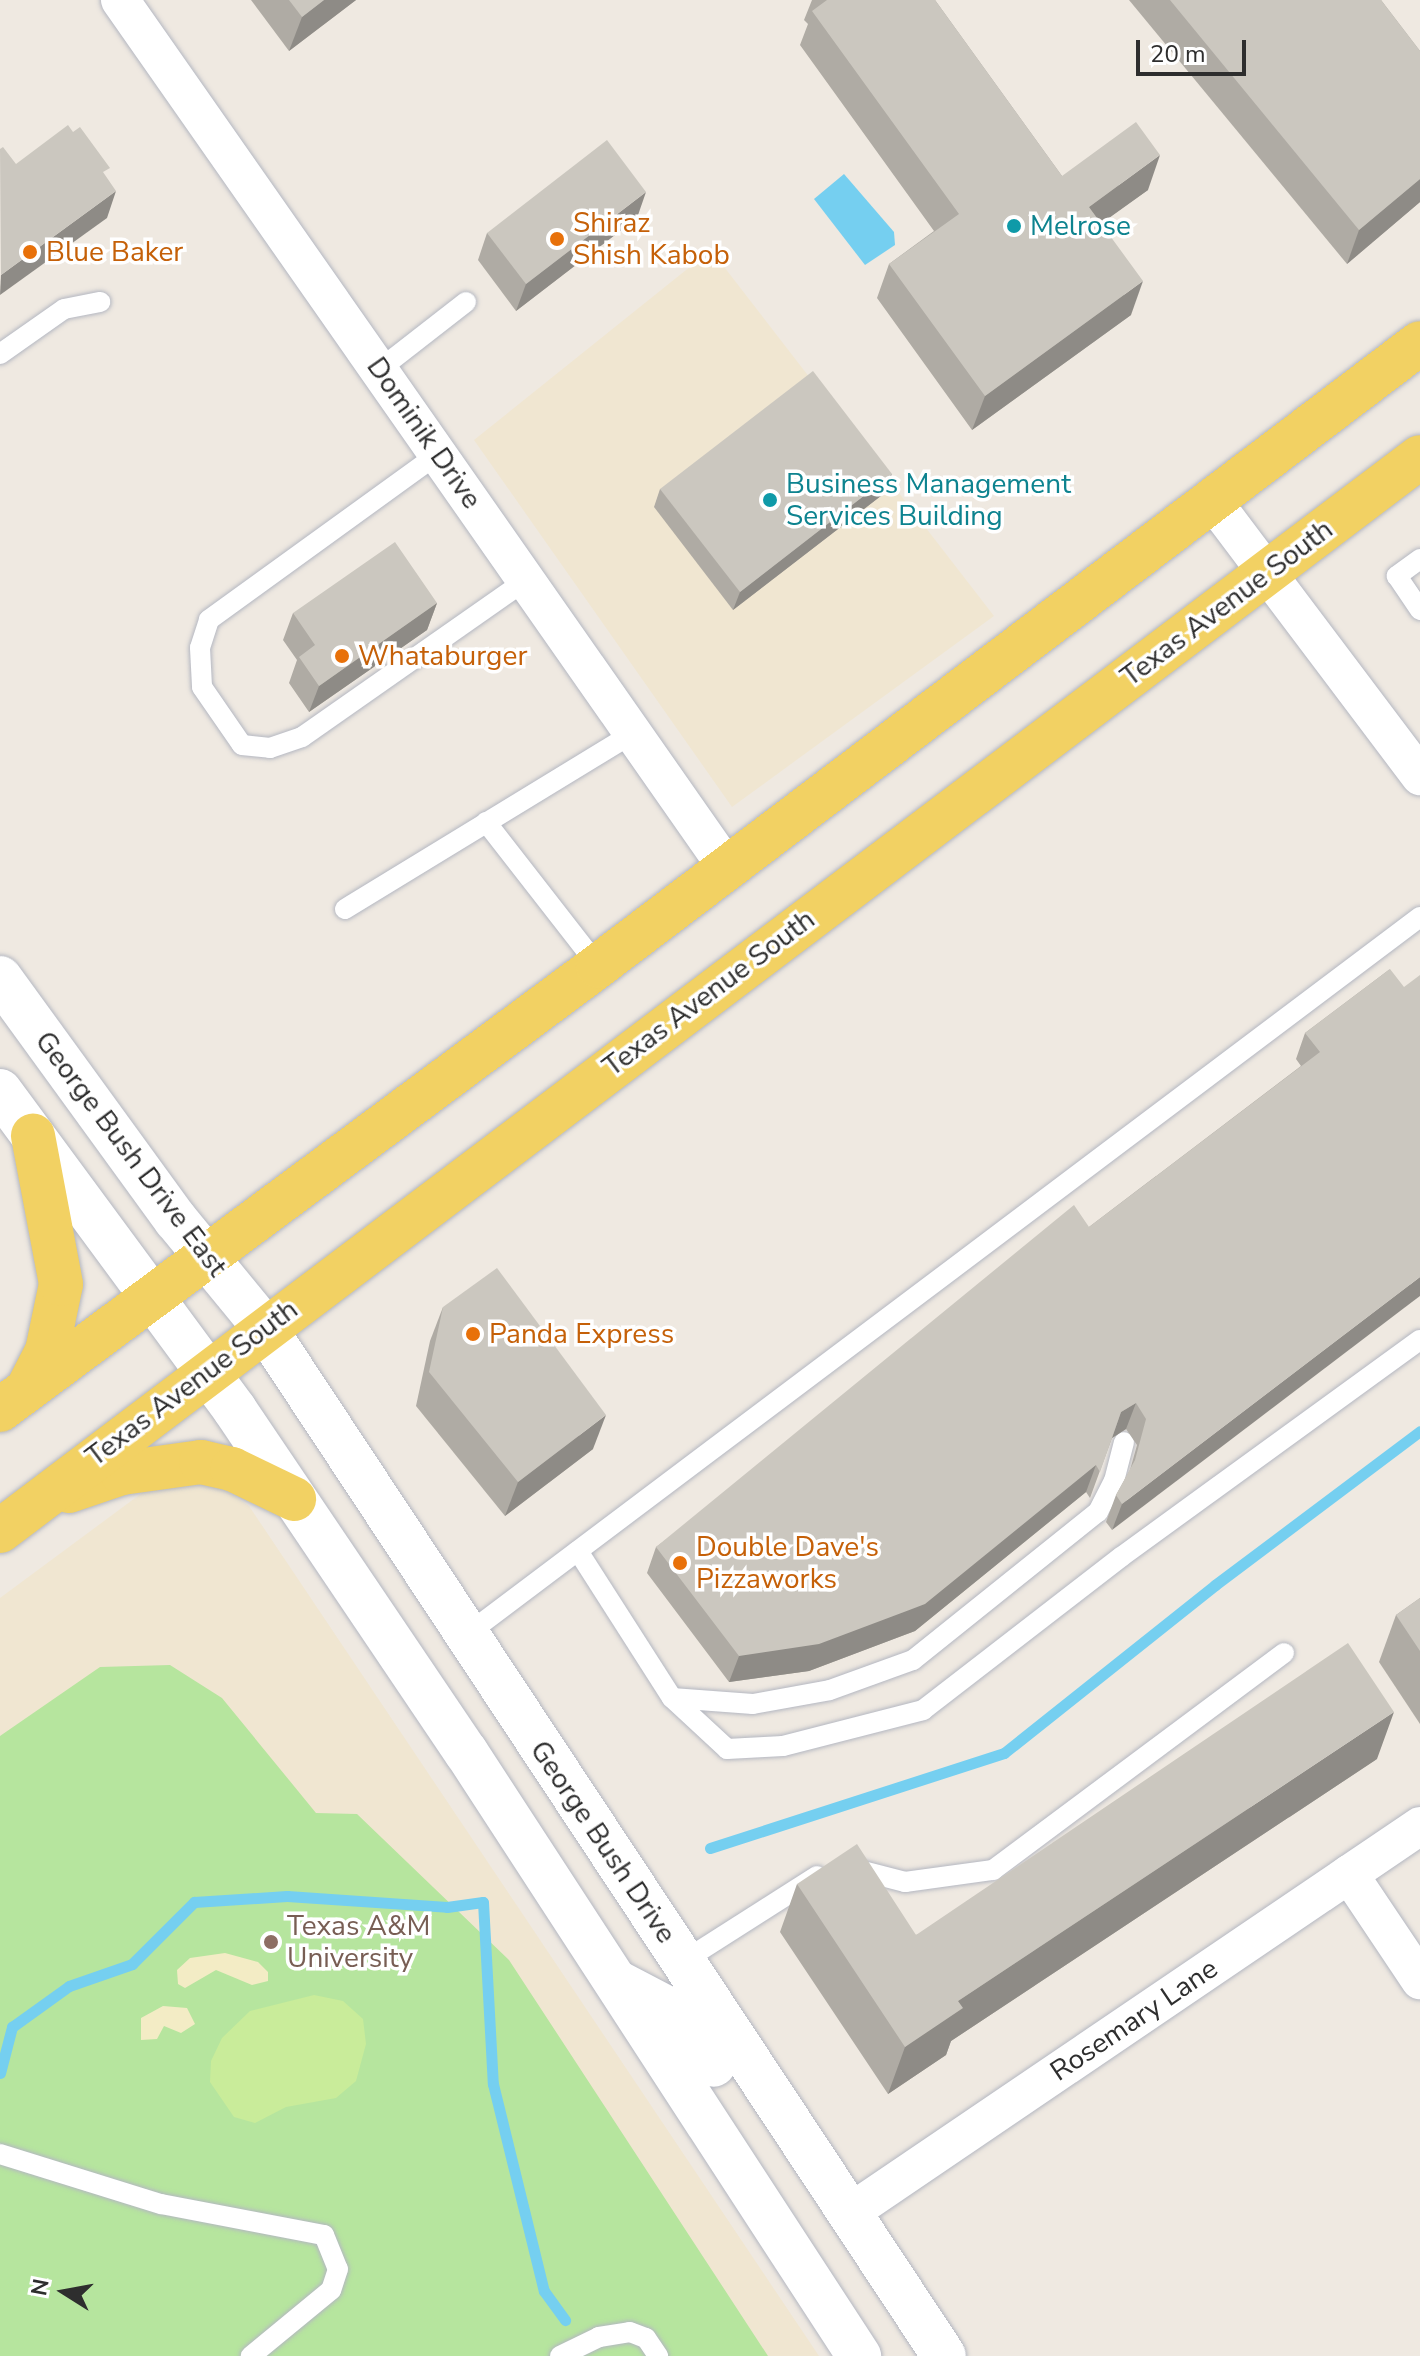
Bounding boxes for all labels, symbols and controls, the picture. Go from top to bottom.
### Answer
scale bar [1140,24,1250,74]
text: 20 m [1150,38,1206,70]
place label: Shiraz Shish Kabob [573,206,730,272]
place label: Melrose [1030,209,1131,243]
marker: Melrose [1005,217,1023,235]
marker: Shiraz Shish Kabob [548,230,566,248]
place label: Blue Baker [46,235,183,269]
marker: Blue Baker [21,243,39,261]
street label: Dominik Drive [360,351,488,515]
place label: Business Management Services Building [786,467,1071,533]
marker: Business Management Services Building [761,491,779,509]
street label: Texas Avenue South [1115,512,1339,694]
place label: Whataburger [358,639,527,673]
marker: Whataburger [333,647,351,665]
street label: Texas Avenue South [597,902,821,1084]
street label: George Bush Drive East [28,1025,234,1283]
street label: Texas Avenue South [80,1292,304,1474]
place label: Panda Express [489,1317,674,1351]
marker: Panda Express [464,1325,482,1343]
place label: Double Dave's Pizzaworks [696,1530,879,1596]
marker: Double Dave's Pizzaworks [671,1554,689,1572]
street label: George Bush Drive [523,1734,683,1950]
place label: Texas A&M University [287,1909,430,1975]
marker: Texas A&M University [262,1933,280,1951]
street label: Rosemary Lane [1044,1952,1224,2088]
north arrow [24,2252,104,2332]
text: N [24,2276,57,2298]

